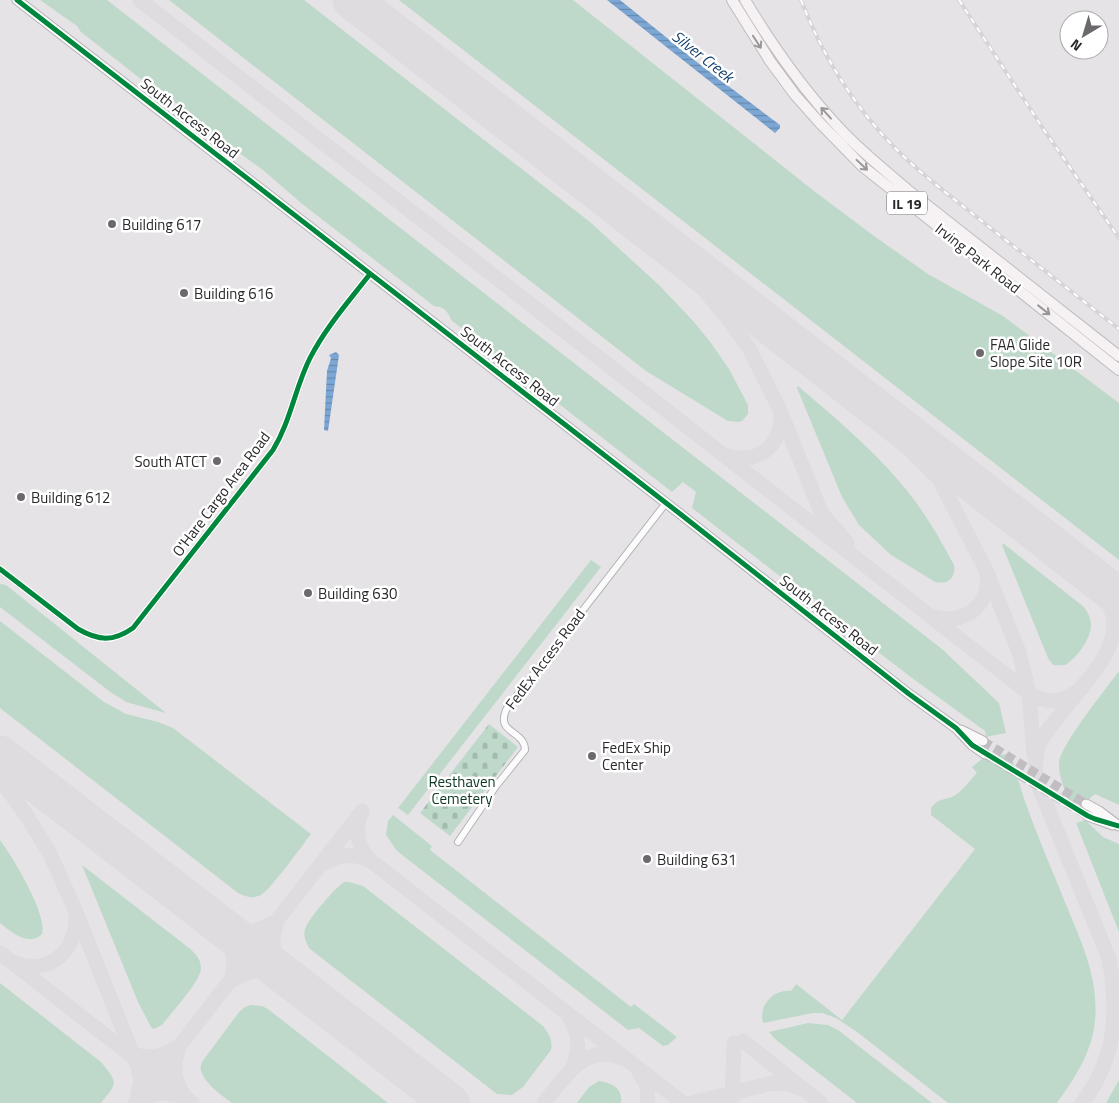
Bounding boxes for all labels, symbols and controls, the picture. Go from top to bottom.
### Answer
north arrow [1059,10,1109,60]
water label: Silver Creek [667,24,740,89]
one-way arrow [752,34,762,48]
text: N [1065,34,1086,57]
street label: South Access Road [136,72,244,164]
one-way arrow [820,107,832,120]
one-way arrow [855,159,868,171]
road number: IL 19 [887,192,927,214]
place label: Building 617 [122,213,201,236]
street label: Irving Park Road [930,217,1026,299]
marker: Building 617 [106,218,118,230]
place label: Building 616 [194,282,273,305]
marker: Building 616 [178,287,190,299]
one-way arrow [1037,305,1050,316]
street label: South Access Road [456,320,564,412]
place label: FAA Glide Slope Site 10R [990,333,1082,373]
marker: FAA Glide Slope Site 10R [974,347,986,359]
street label: O'Hare Cargo Area Road [166,427,276,561]
place label: South ATCT [134,450,207,473]
marker: South ATCT [211,455,223,467]
place label: Building 612 [31,486,110,509]
marker: Building 612 [15,491,27,503]
street label: South Access Road [775,569,883,661]
place label: Building 630 [318,582,397,605]
marker: Building 630 [302,587,314,599]
street label: FedEx Access Road [500,604,590,714]
place label: FedEx Ship Center [602,736,671,776]
marker: FedEx Ship Center [586,750,598,762]
park label: Resthaven Cemetery [428,770,496,810]
place label: Building 631 [657,848,736,871]
marker: Building 631 [641,853,653,865]

